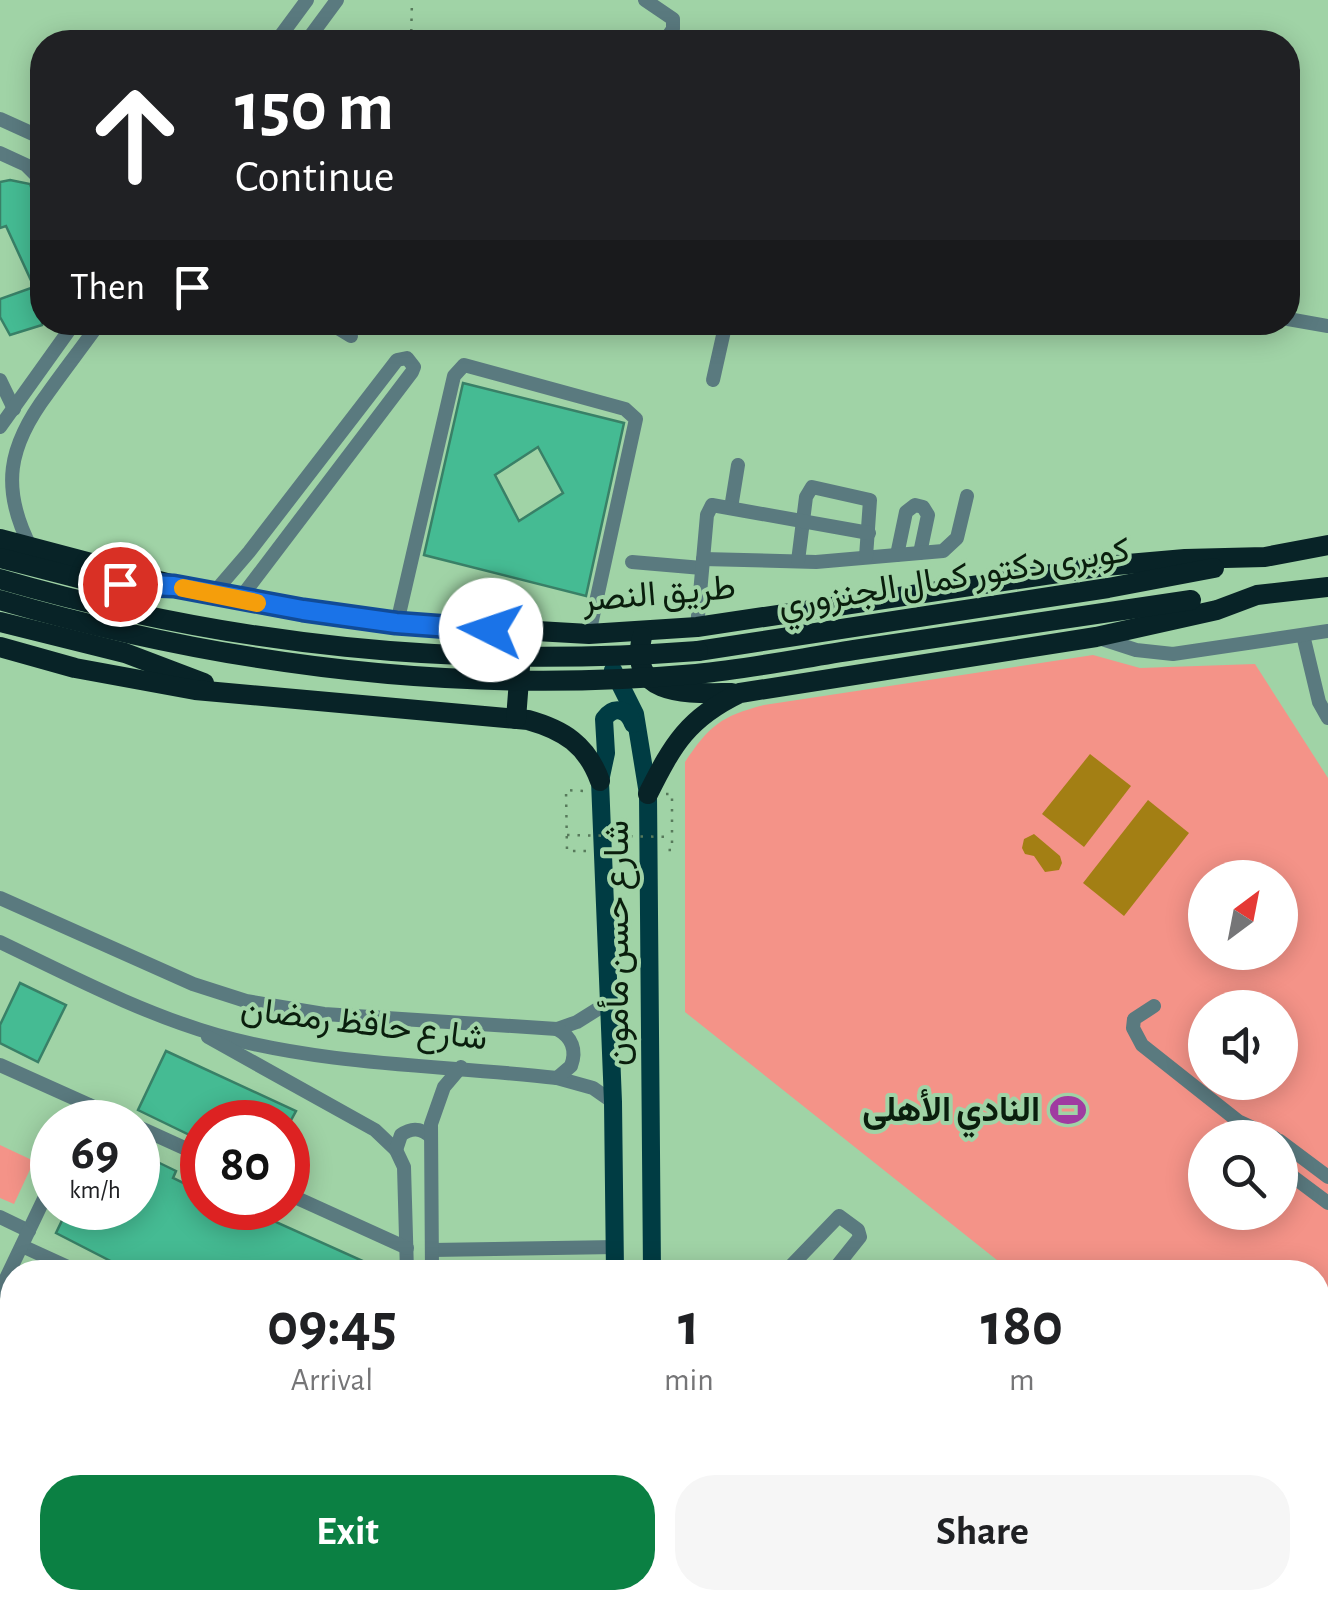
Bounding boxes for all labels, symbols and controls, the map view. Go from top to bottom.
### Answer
icon: ahead [70,70,200,200]
text: 150 m [235,73,394,143]
text: Continue [235,155,394,200]
icon: arrive [165,260,220,315]
text: Then [70,269,145,307]
street label: كوبرى دكتور كمال الجنزوري [776,533,1134,633]
pin [78,542,163,627]
icon: arrive [93,557,148,612]
street label: طريق النصر [580,570,737,621]
position arrow [439,578,543,682]
street label: شارع حسن مأمون [597,820,640,1066]
north arrow [1188,860,1298,970]
map controls [1188,860,1298,1230]
button: sound [1188,990,1298,1100]
street label: شارع حافظ رمضان [238,992,489,1061]
place label: النادي الأهلى [862,1089,1040,1138]
sports icon: النادي الأهلى [1049,1091,1087,1129]
speed limit sign: 80 [180,1100,310,1230]
button: search [1188,1120,1298,1230]
text: 69 [71,1128,119,1178]
text: km/h [69,1178,121,1203]
text: 09:45 [267,1296,397,1356]
text: 1 [678,1296,700,1356]
text: 180 [981,1296,1063,1356]
text: Arrival [291,1364,373,1396]
text: min [664,1364,714,1396]
text: m [1009,1364,1035,1396]
button: Exit [40,1475,655,1590]
button: Share [675,1475,1290,1590]

